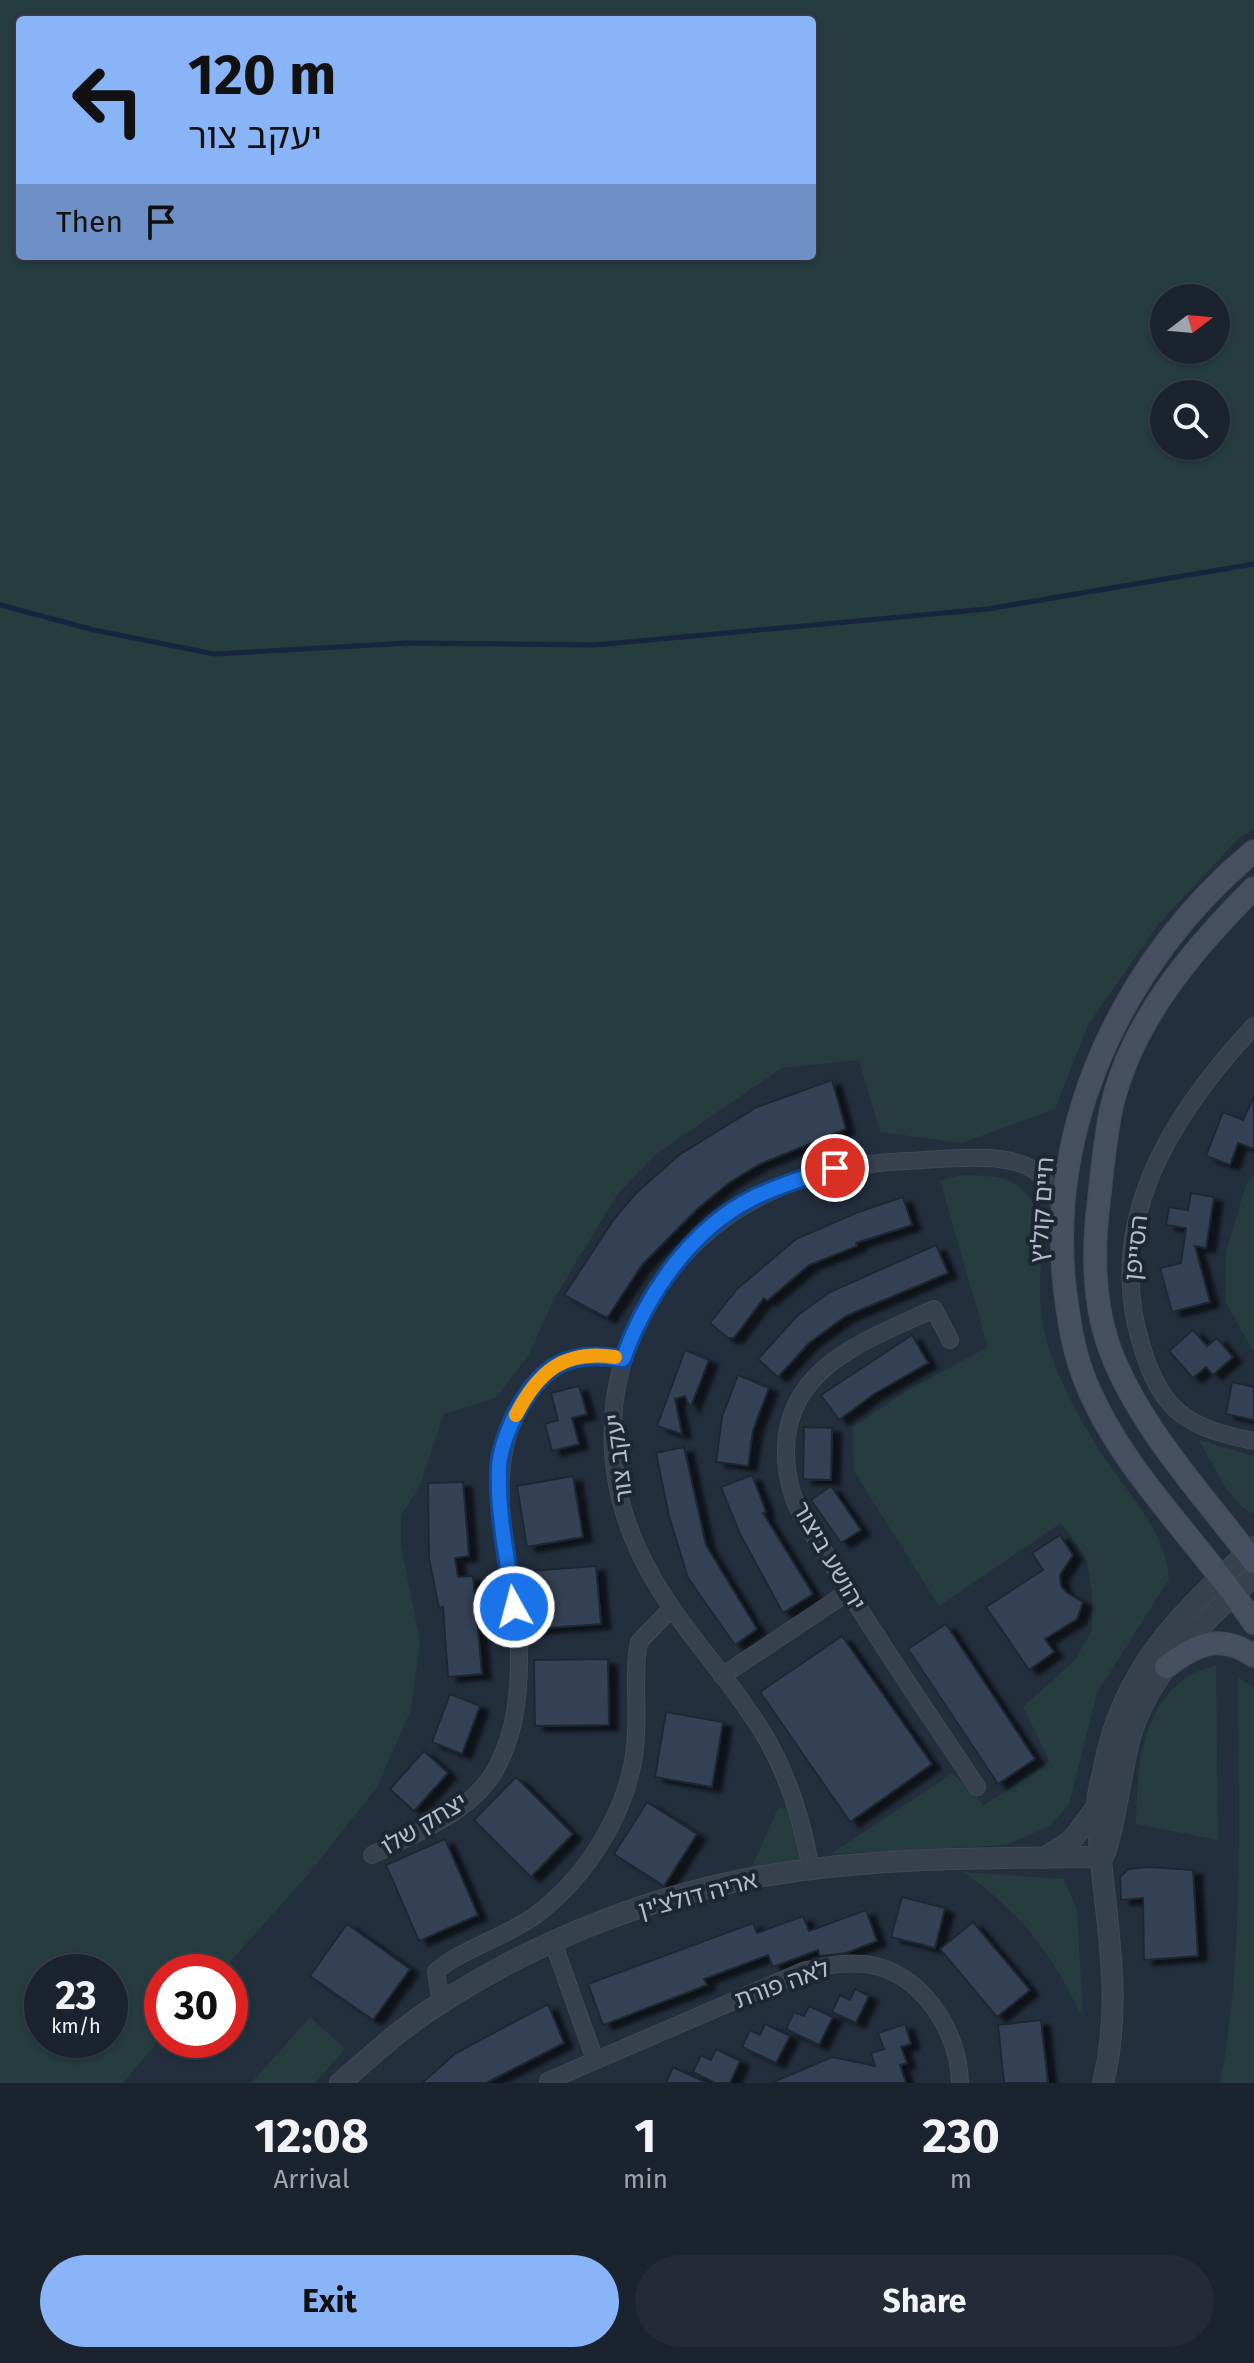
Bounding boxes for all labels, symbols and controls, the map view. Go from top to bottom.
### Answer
text: 120 m [188,42,336,109]
icon: left [56,48,160,152]
text: יעקב צור [188,114,322,158]
icon: arrive [139,200,183,244]
text: Then [56,204,123,240]
north arrow [1150,284,1230,364]
map controls [1150,284,1230,460]
button: search [1150,380,1230,460]
pin [801,1134,869,1202]
icon: arrive [813,1146,857,1190]
street label: חיים קוליץ [1024,1156,1060,1264]
street label: הסייפן [1119,1214,1153,1282]
street label: יעקב צור [600,1412,638,1504]
street label: יהושע ביצור [787,1497,871,1615]
position arrow [472,1565,556,1649]
street label: יצחק שלו [376,1788,472,1860]
street label: אריה דולצ'ין [635,1866,761,1924]
speed limit sign: 30 [144,1954,248,2058]
street label: לאה פורת [731,1954,833,2014]
text: 23 [55,1972,97,2020]
text: km/h [51,2014,101,2038]
text: 12:08 [254,2107,369,2165]
text: 1 [634,2107,657,2165]
text: 230 [922,2107,1000,2165]
text: Arrival [273,2164,350,2195]
text: min [623,2164,668,2195]
text: m [950,2164,972,2195]
button: Exit [40,2255,619,2347]
button: Share [635,2255,1214,2347]

